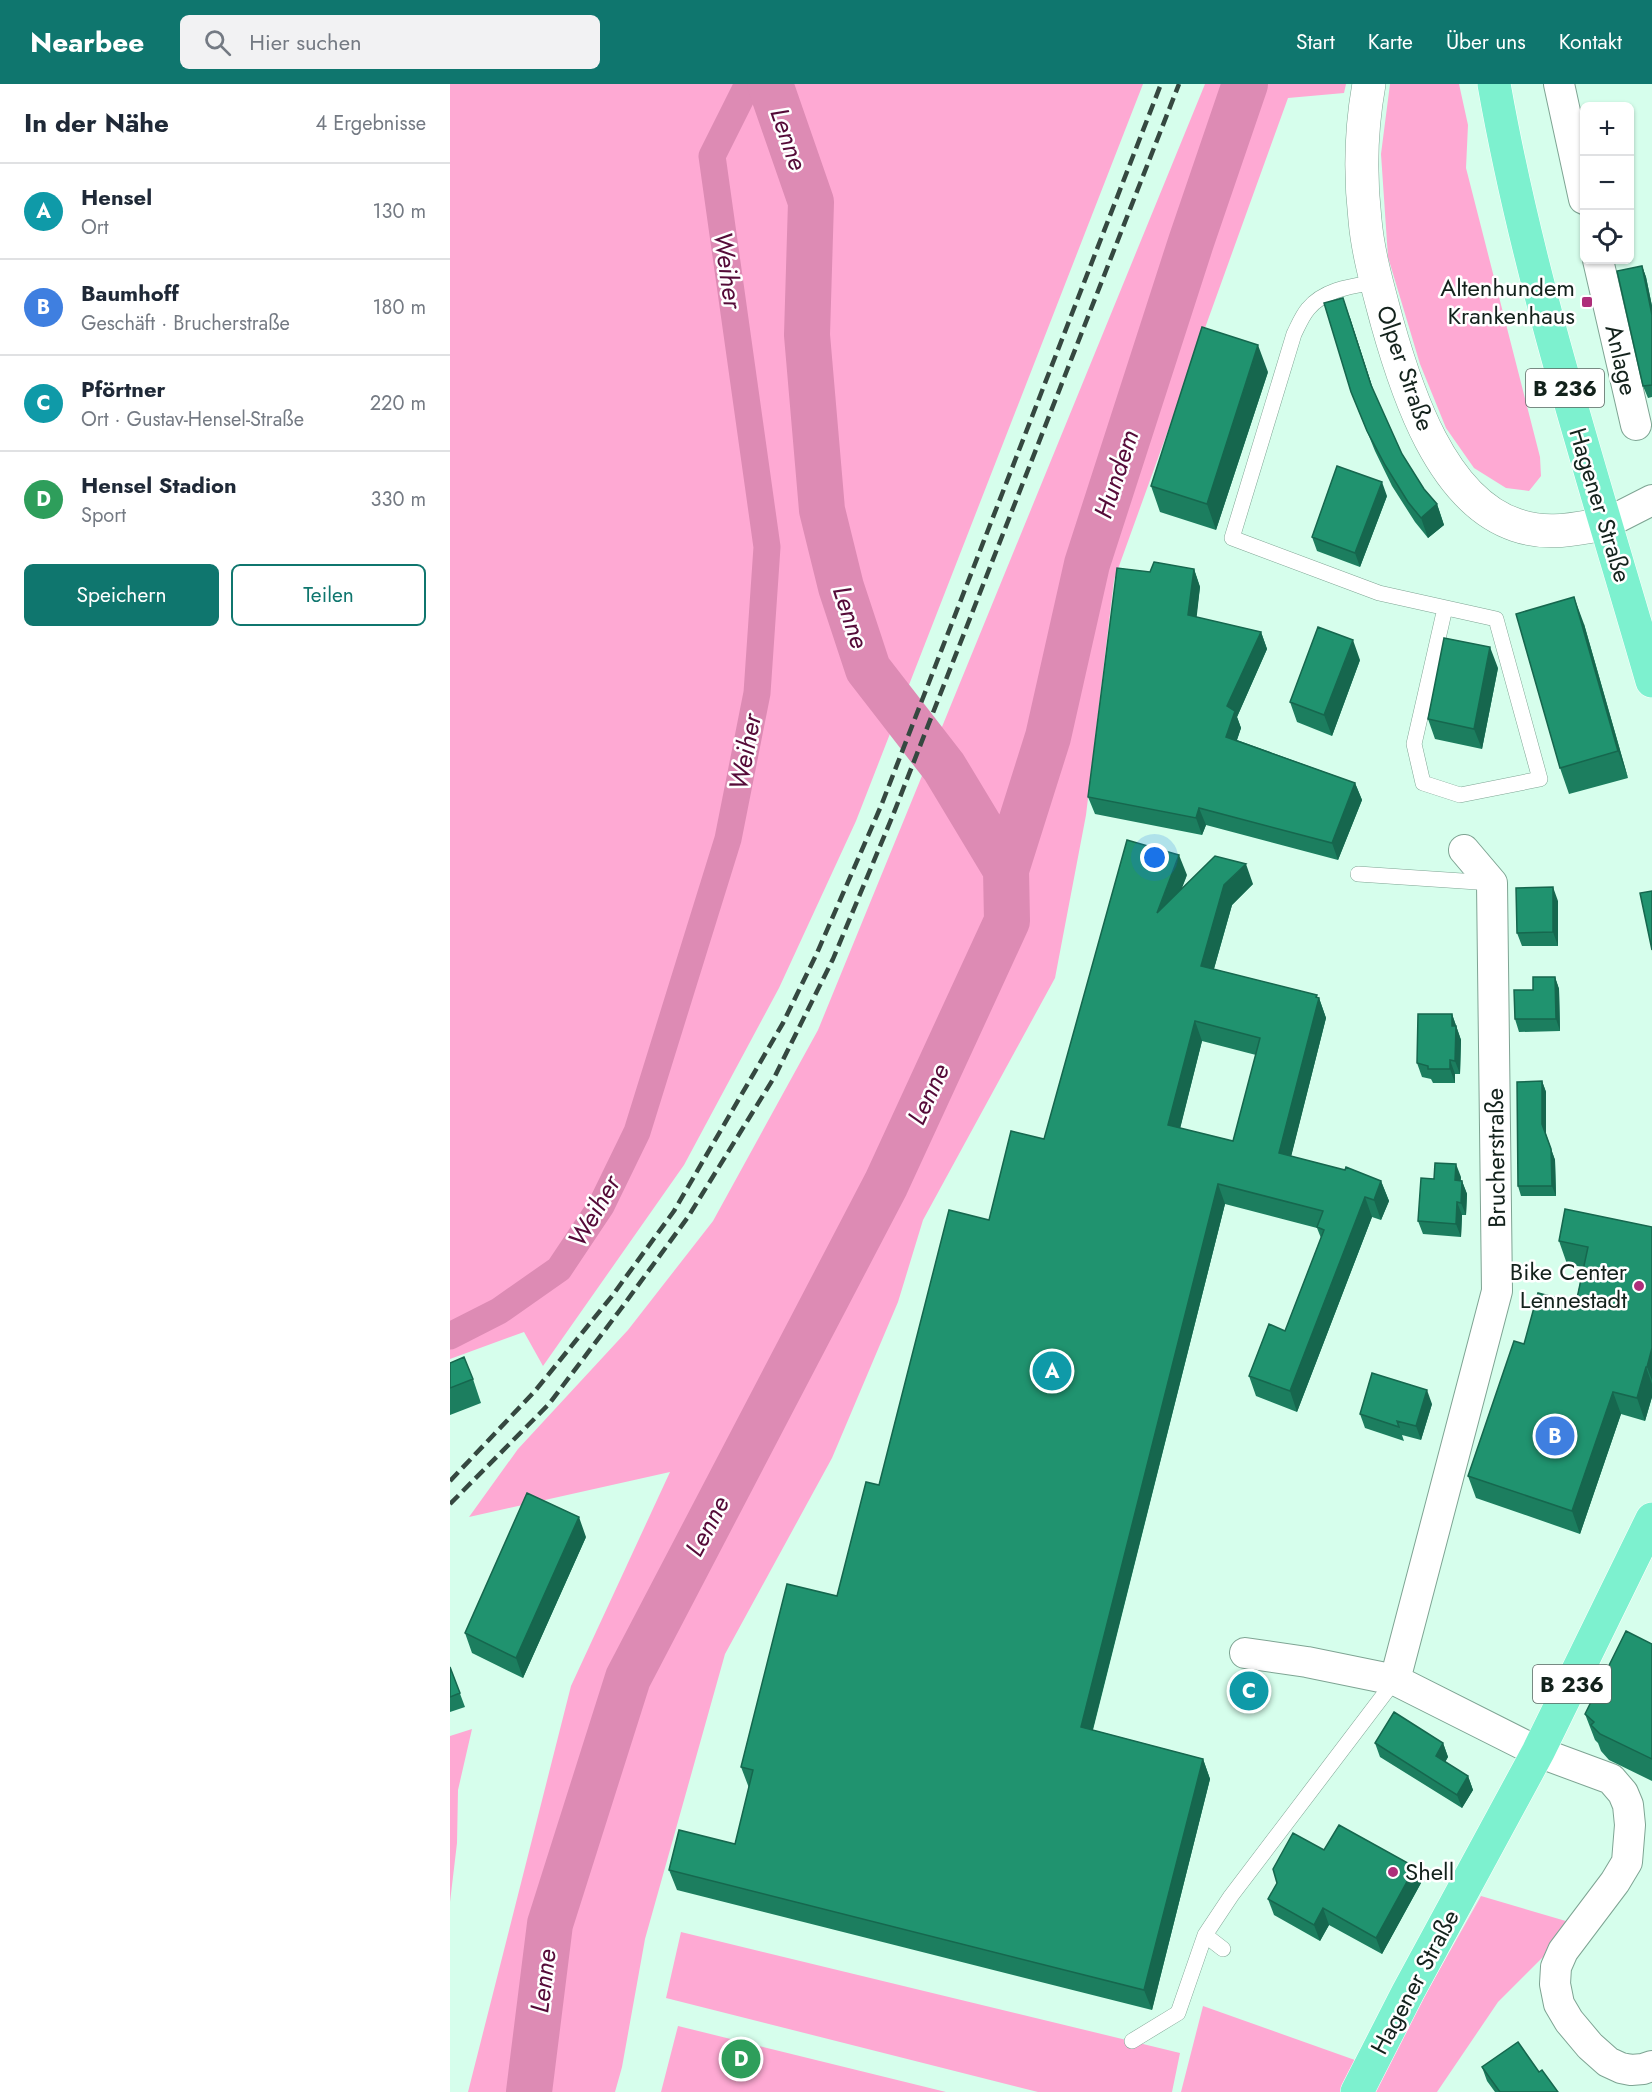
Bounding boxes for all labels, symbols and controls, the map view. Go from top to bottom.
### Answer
search box [180,15,600,69]
text: Nearbee [30,22,144,63]
icon: search [201,26,234,59]
text: Hier suchen [249,26,362,58]
text: Start [1296,27,1335,57]
text: Karte [1368,27,1413,57]
text: Über uns [1446,27,1526,57]
text: Kontakt [1559,27,1622,57]
map controls [1580,102,1634,264]
button: + [1580,102,1634,156]
water label: Lenne [761,103,817,175]
text: In der Nähe [24,104,169,142]
text: 4 Ergebnisse [316,109,426,138]
button: − [1580,156,1634,210]
text: Hensel [81,181,152,213]
text: A [36,197,51,226]
text: 130 m [372,197,426,226]
button: locate [1580,210,1634,264]
text: Ort [81,213,108,242]
water label: Weiher [704,229,752,312]
place label: Altenhundem Krankenhaus [1440,270,1575,333]
text: Baumhoff [81,277,179,309]
text: B [37,293,50,322]
text: 180 m [372,293,426,322]
marker: Altenhundem Krankenhaus [1580,295,1594,309]
street label: Olper Straße [1368,300,1443,435]
text: Geschäft · Brucherstraße [81,309,290,338]
street label: Anlage [1596,321,1647,399]
road number: B 236 [1526,369,1604,407]
text: Pförtner [81,373,166,405]
text: C [36,389,51,418]
text: 220 m [370,389,426,418]
text: Ort · Gustav-Hensel-Straße [81,405,304,434]
street label: Hagener Straße [1560,423,1641,586]
water label: Hundem [1084,425,1148,523]
text: Hensel Stadion [81,469,237,501]
text: D [36,485,51,514]
text: 330 m [371,485,426,514]
text: Sport [81,501,126,530]
button: Speichern [24,564,219,626]
button: Teilen [231,564,426,626]
water label: Lenne [823,581,879,653]
water label: Weiher [719,709,771,794]
your location [1140,843,1169,872]
water label: Lenne [897,1057,959,1131]
street label: Brucherstraße [1477,1088,1514,1228]
water label: Weiher [558,1167,630,1254]
place label: Bike Center Lennestadt [1510,1254,1628,1317]
marker: Bike Center Lennestadt [1632,1279,1646,1293]
pin: A [1032,1348,1072,1394]
pin: B [1536,1414,1574,1458]
water label: Lenne [675,1489,739,1563]
road number: B 236 [1533,1665,1611,1703]
pin: C [1230,1668,1268,1714]
place label: Shell [1405,1854,1454,1889]
marker: Shell [1386,1865,1400,1879]
street label: Hagener Straße [1362,1903,1468,2061]
water label: Lenne [520,1947,566,2015]
pin: D [722,2036,760,2082]

